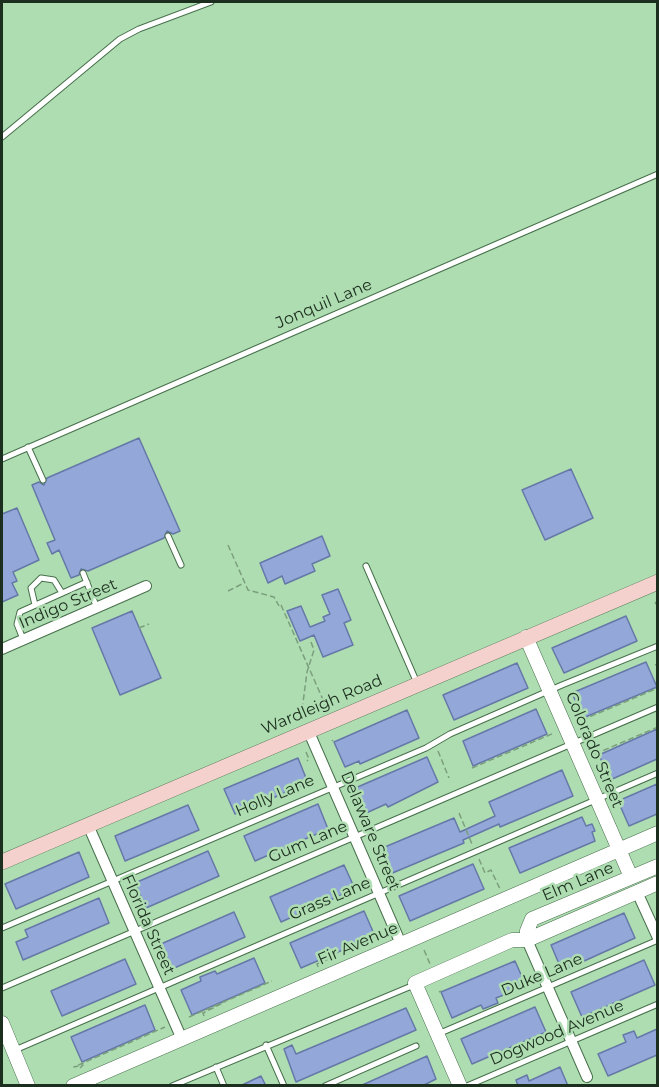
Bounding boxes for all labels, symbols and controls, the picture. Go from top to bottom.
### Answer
street label: Jonquil Lane [273,275,375,333]
street label: Indigo Street [16,575,120,633]
street label: Wardleigh Road [259,671,385,739]
street label: Colorado Street [561,689,627,811]
street label: Delaware Street [336,768,404,894]
street label: Holly Lane [233,771,317,821]
street label: Gum Lane [266,817,350,867]
street label: Elm Lane [539,858,617,906]
street label: Florida Street [117,872,179,978]
street label: Grass Lane [286,873,374,925]
street label: Fir Avenue [315,918,401,970]
street label: Duke Lane [498,949,586,1001]
street label: Dogwood Avenue [487,996,627,1070]

